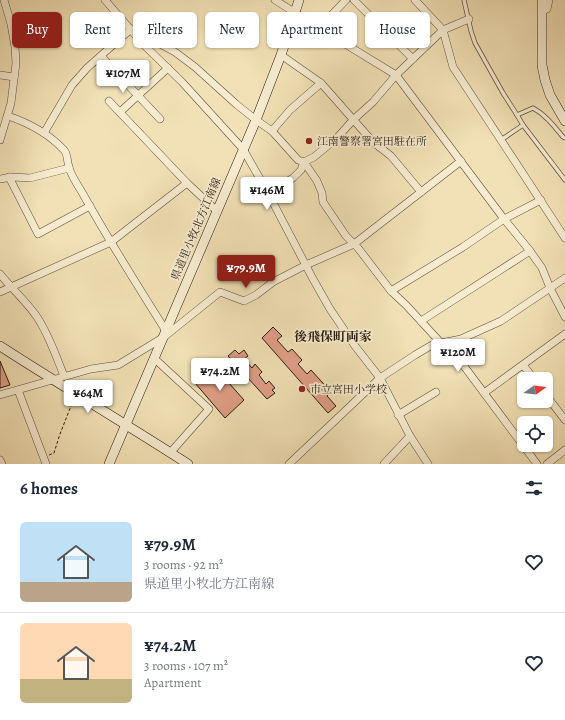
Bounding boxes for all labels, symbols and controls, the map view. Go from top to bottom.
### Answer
chip: Buy [12,12,62,48]
chip: Rent [70,12,125,48]
chip: Filters [133,12,197,48]
chip: New [205,12,259,48]
chip: Apartment [267,12,357,48]
chip: House [365,12,430,48]
pin: ¥107M [95,60,151,94]
text: ¥107M [105,64,141,81]
place label: 江南警察署宮田駐在所 [317,134,427,149]
marker: 江南警察署宮田駐在所 [304,136,314,146]
street label: 県道里小牧北方江南線 [168,175,224,283]
pin: ¥146M [239,177,295,211]
text: ¥146M [249,181,285,198]
pin: ¥79.9M [213,255,279,289]
text: ¥79.9M [226,259,266,276]
district label: 後飛保町両家 [294,328,372,345]
pin: ¥120M [430,339,486,373]
text: ¥120M [440,343,476,360]
pin: ¥74.2M [187,358,253,392]
text: ¥74.2M [200,362,240,379]
north arrow [517,372,553,408]
map controls [517,372,553,452]
pin: ¥64M [64,380,112,414]
place label: 市立宮田小学校 [310,382,387,397]
text: ¥64M [73,384,103,401]
marker: 市立宮田小学校 [297,384,307,394]
button: locate [517,416,553,452]
text: 6 homes [20,477,78,500]
icon: filters [523,477,545,499]
text: ¥79.9M [144,533,196,556]
icon: home [52,538,100,586]
icon: heart [523,551,545,573]
text: 3 rooms · 92 m² [144,556,223,573]
text: 県道里小牧北方江南線 [144,575,274,592]
text: ¥74.2M [144,634,196,657]
icon: home [52,639,100,687]
icon: heart [523,652,545,674]
text: 3 rooms · 107 m² [144,657,228,674]
text: Apartment [144,674,202,691]

